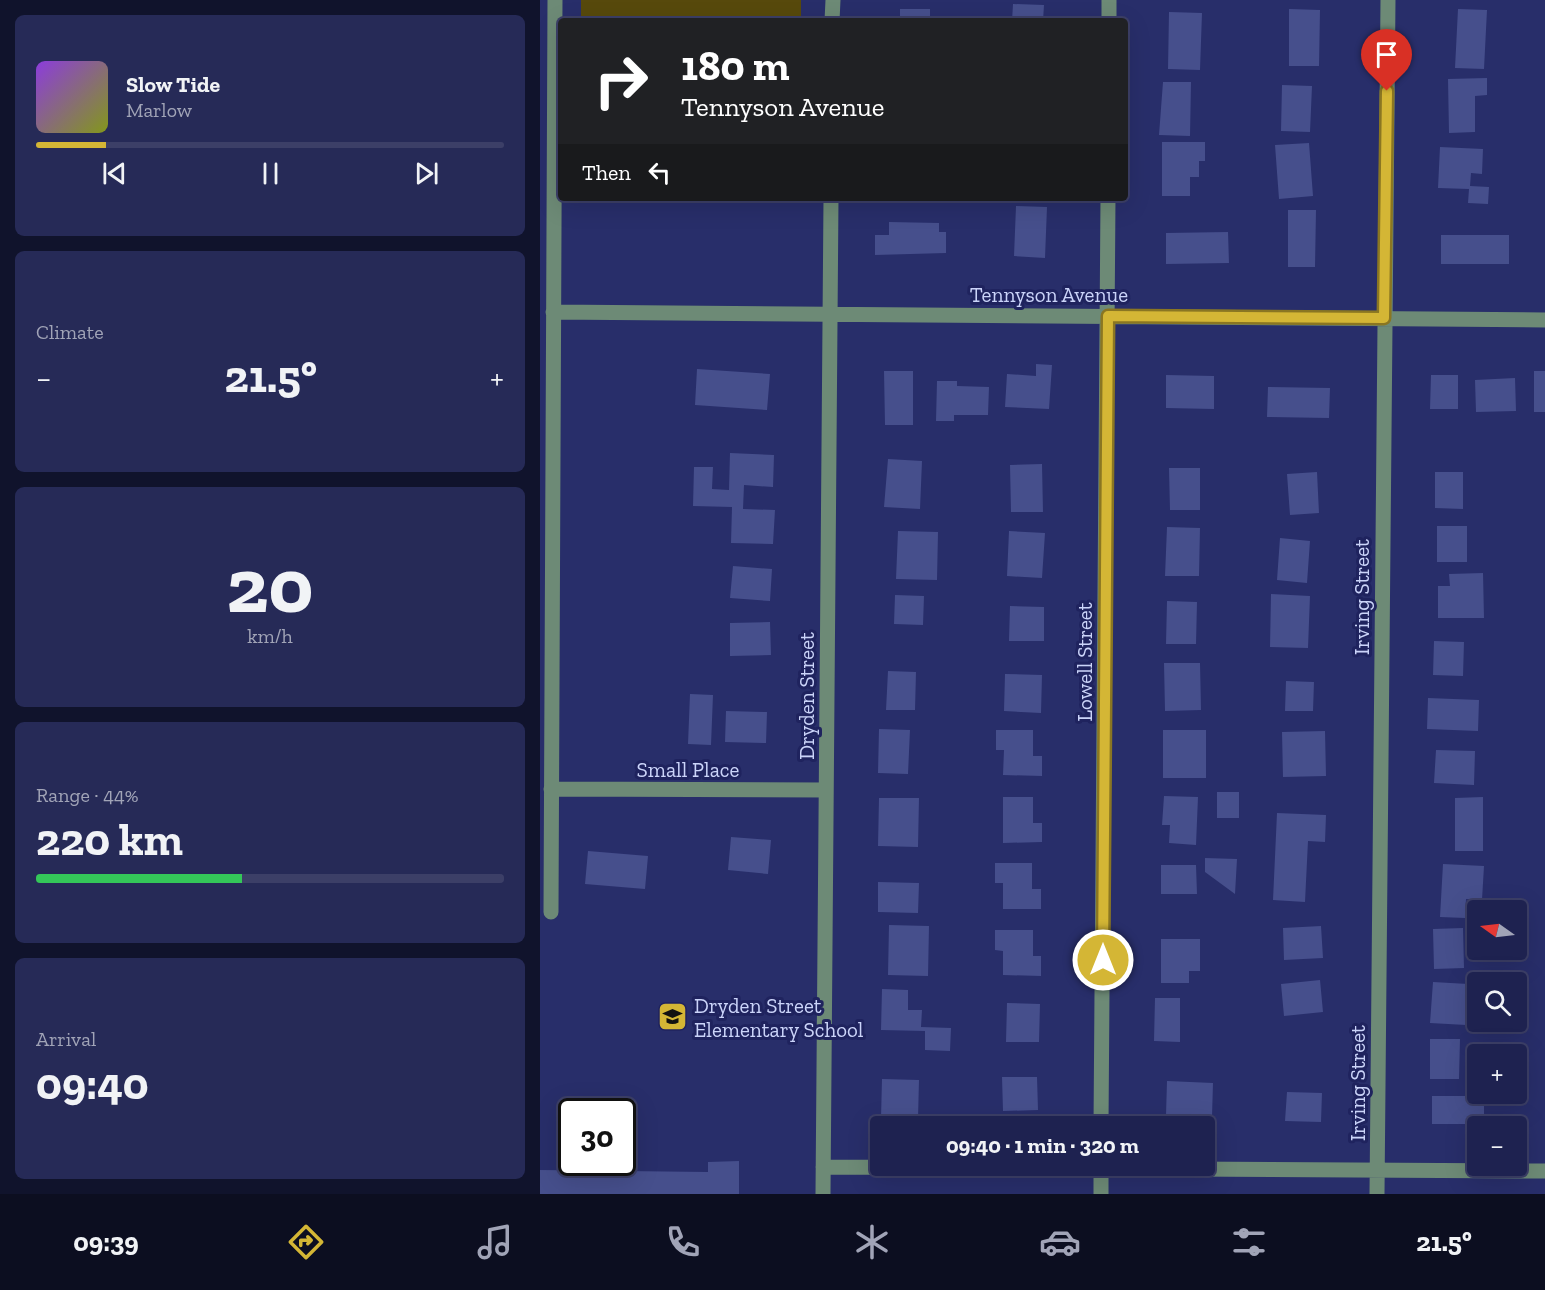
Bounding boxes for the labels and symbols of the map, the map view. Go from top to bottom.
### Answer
pin [1361,29,1412,91]
street label: Tennyson Avenue [970,282,1128,307]
street label: Irving Street [1349,539,1374,655]
street label: Lowell Street [1072,602,1097,722]
street label: Dryden Street [794,632,819,760]
street label: Small Place [637,757,739,782]
north arrow [1467,900,1527,960]
position arrow [1071,928,1135,992]
place label: Dryden Street Elementary School [694,993,864,1042]
school or university icon: Dryden Street Elementary School [657,1001,689,1033]
street label: Irving Street [1345,1025,1370,1141]
speed limit sign: 30 [558,1098,636,1176]

